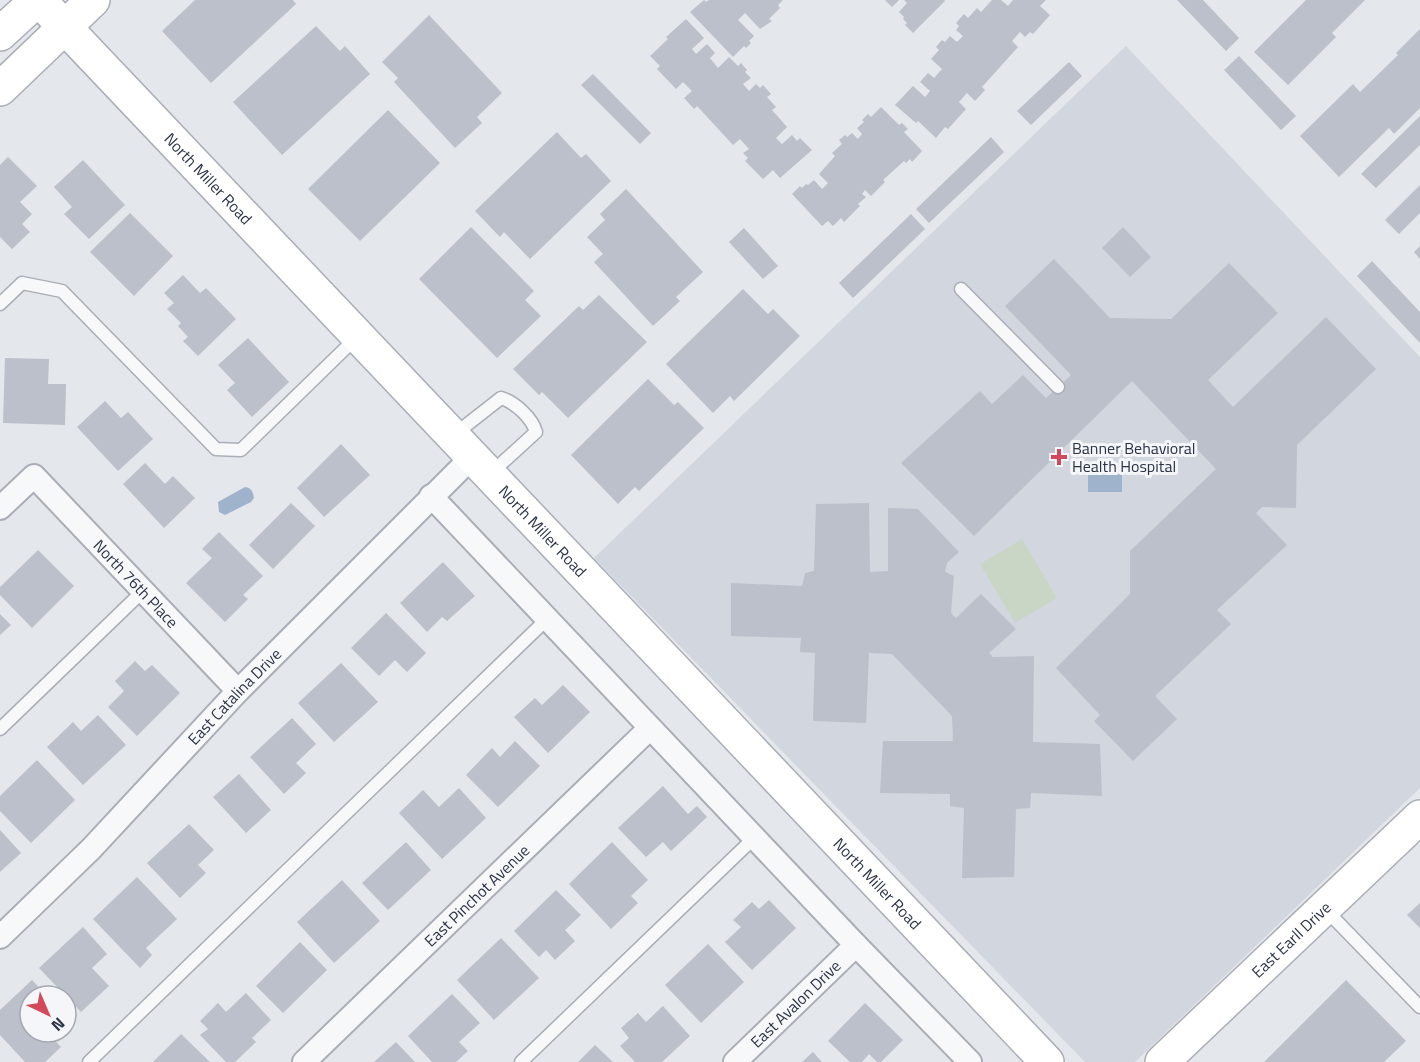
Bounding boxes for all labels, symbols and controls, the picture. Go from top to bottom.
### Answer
street label: North Miller Road [159,127,258,230]
place label: Banner Behavioral Health Hospital [1072,436,1196,478]
marker: Banner Behavioral Health Hospital [1050,448,1068,466]
street label: North Miller Road [493,480,592,582]
street label: North 76th Place [88,534,184,633]
street label: East Catalina Drive [182,642,287,750]
street label: North Miller Road [828,832,927,935]
street label: East Pinchot Avenue [419,839,535,952]
street label: East Earll Drive [1246,896,1336,983]
street label: East Avalon Drive [745,954,846,1053]
north arrow [18,984,78,1044]
text: N [46,1012,71,1037]

